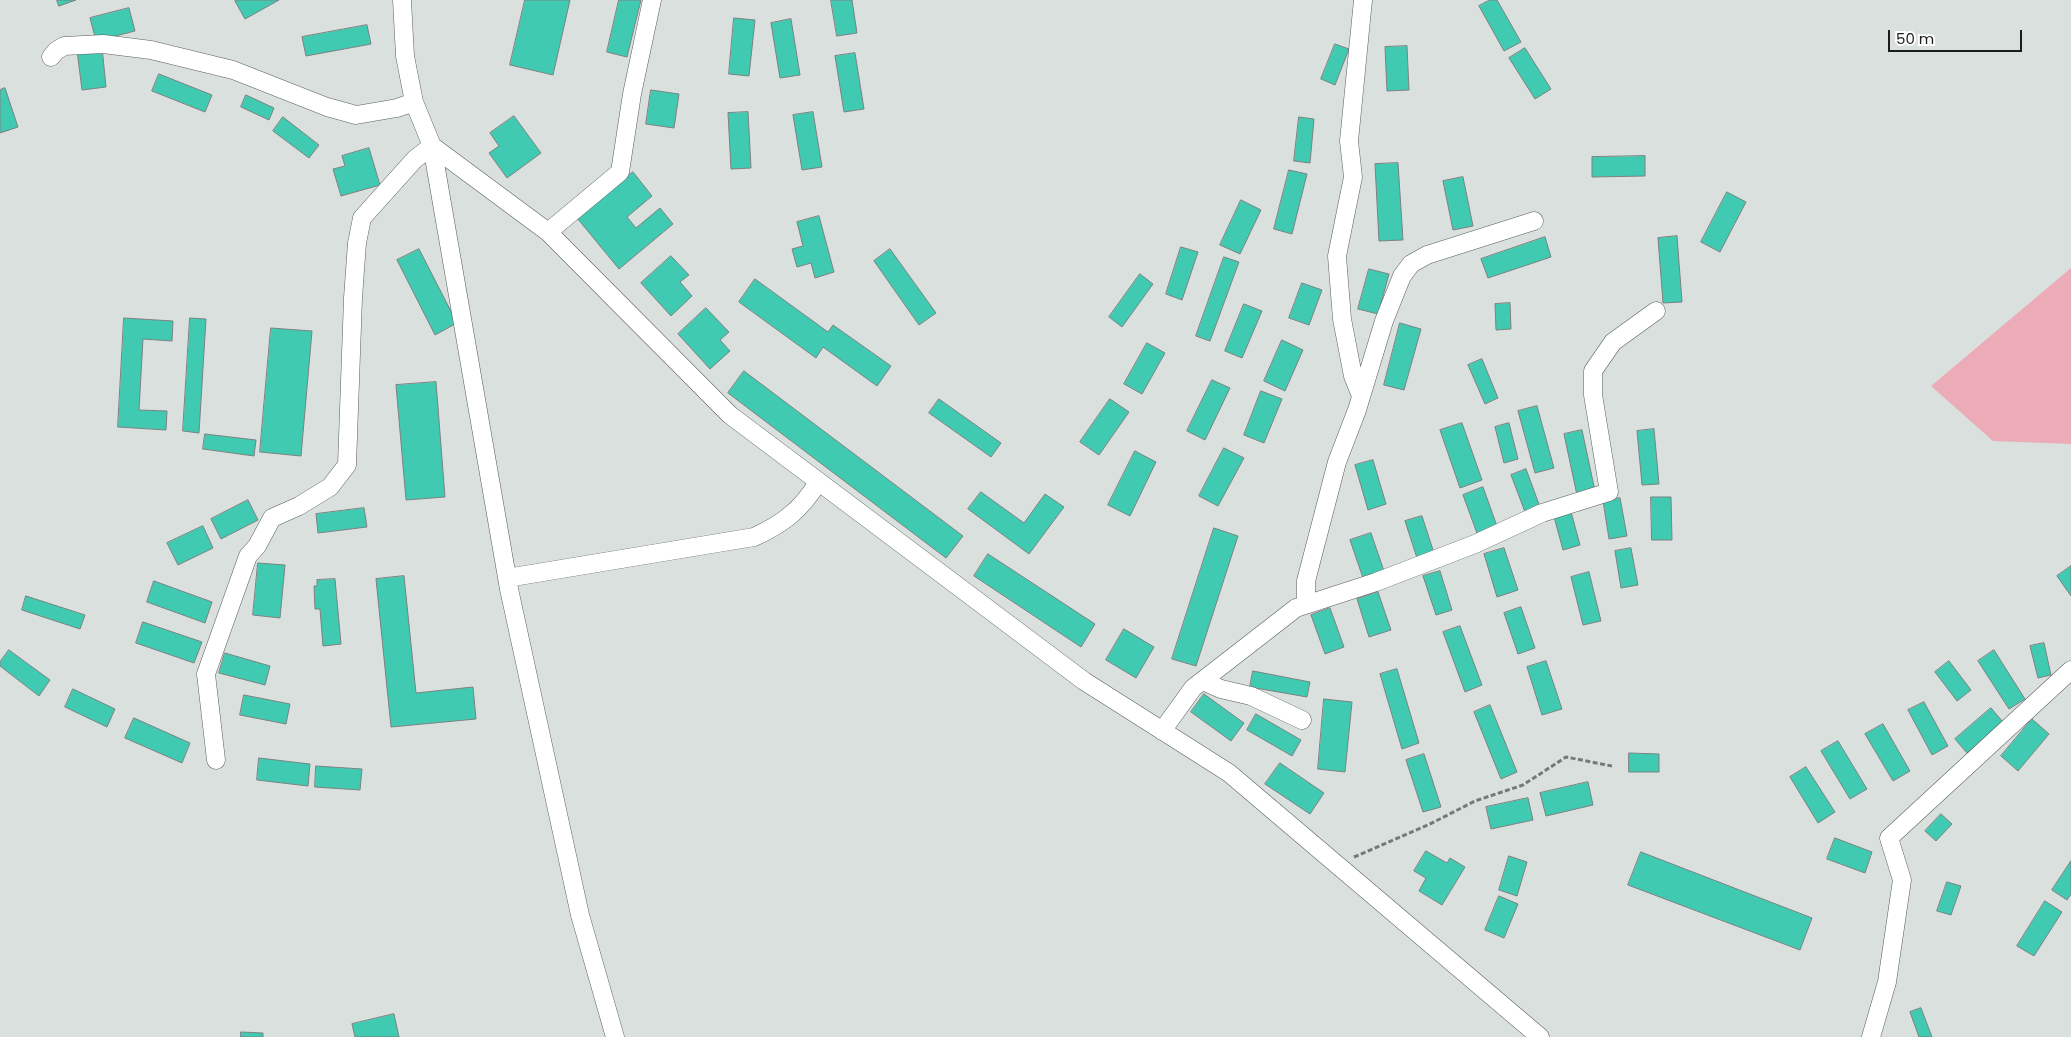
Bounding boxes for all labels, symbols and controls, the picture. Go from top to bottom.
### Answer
scale bar [1891,20,2025,52]
text: 50 m [1896,28,1934,49]

